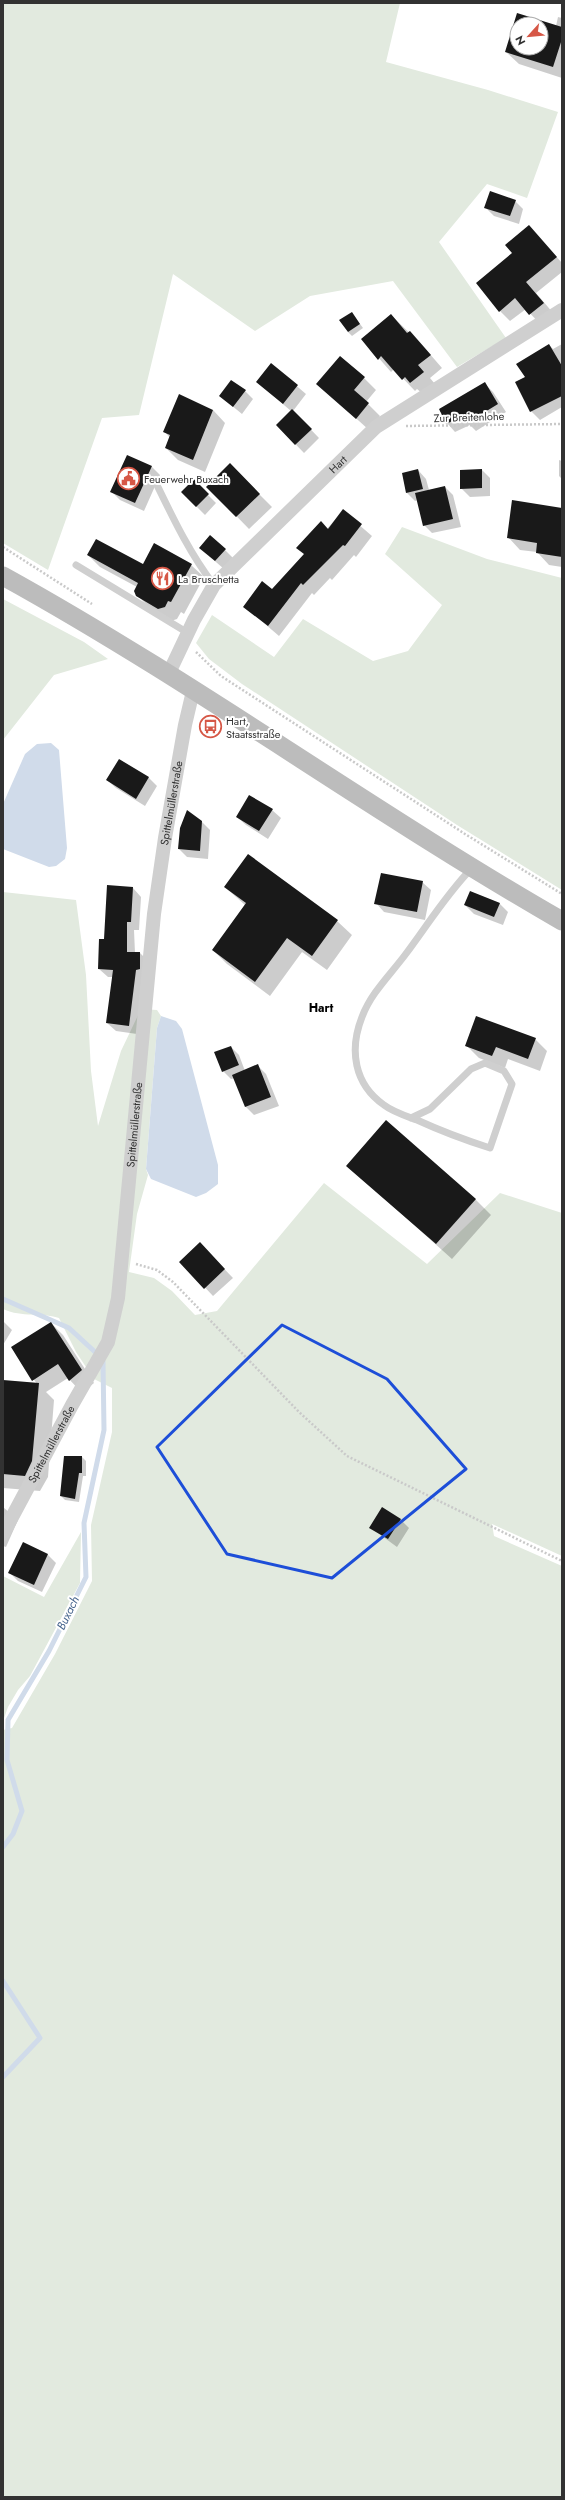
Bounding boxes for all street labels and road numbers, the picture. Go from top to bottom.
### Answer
street label: Zur Breitenlohe [433,408,505,426]
street label: Hart [325,451,351,477]
street label: Spittelmüllerstraße [156,759,187,846]
street label: Spittelmüllerstraße [122,1081,146,1168]
street label: Spittelmüllerstraße [24,1402,79,1486]

